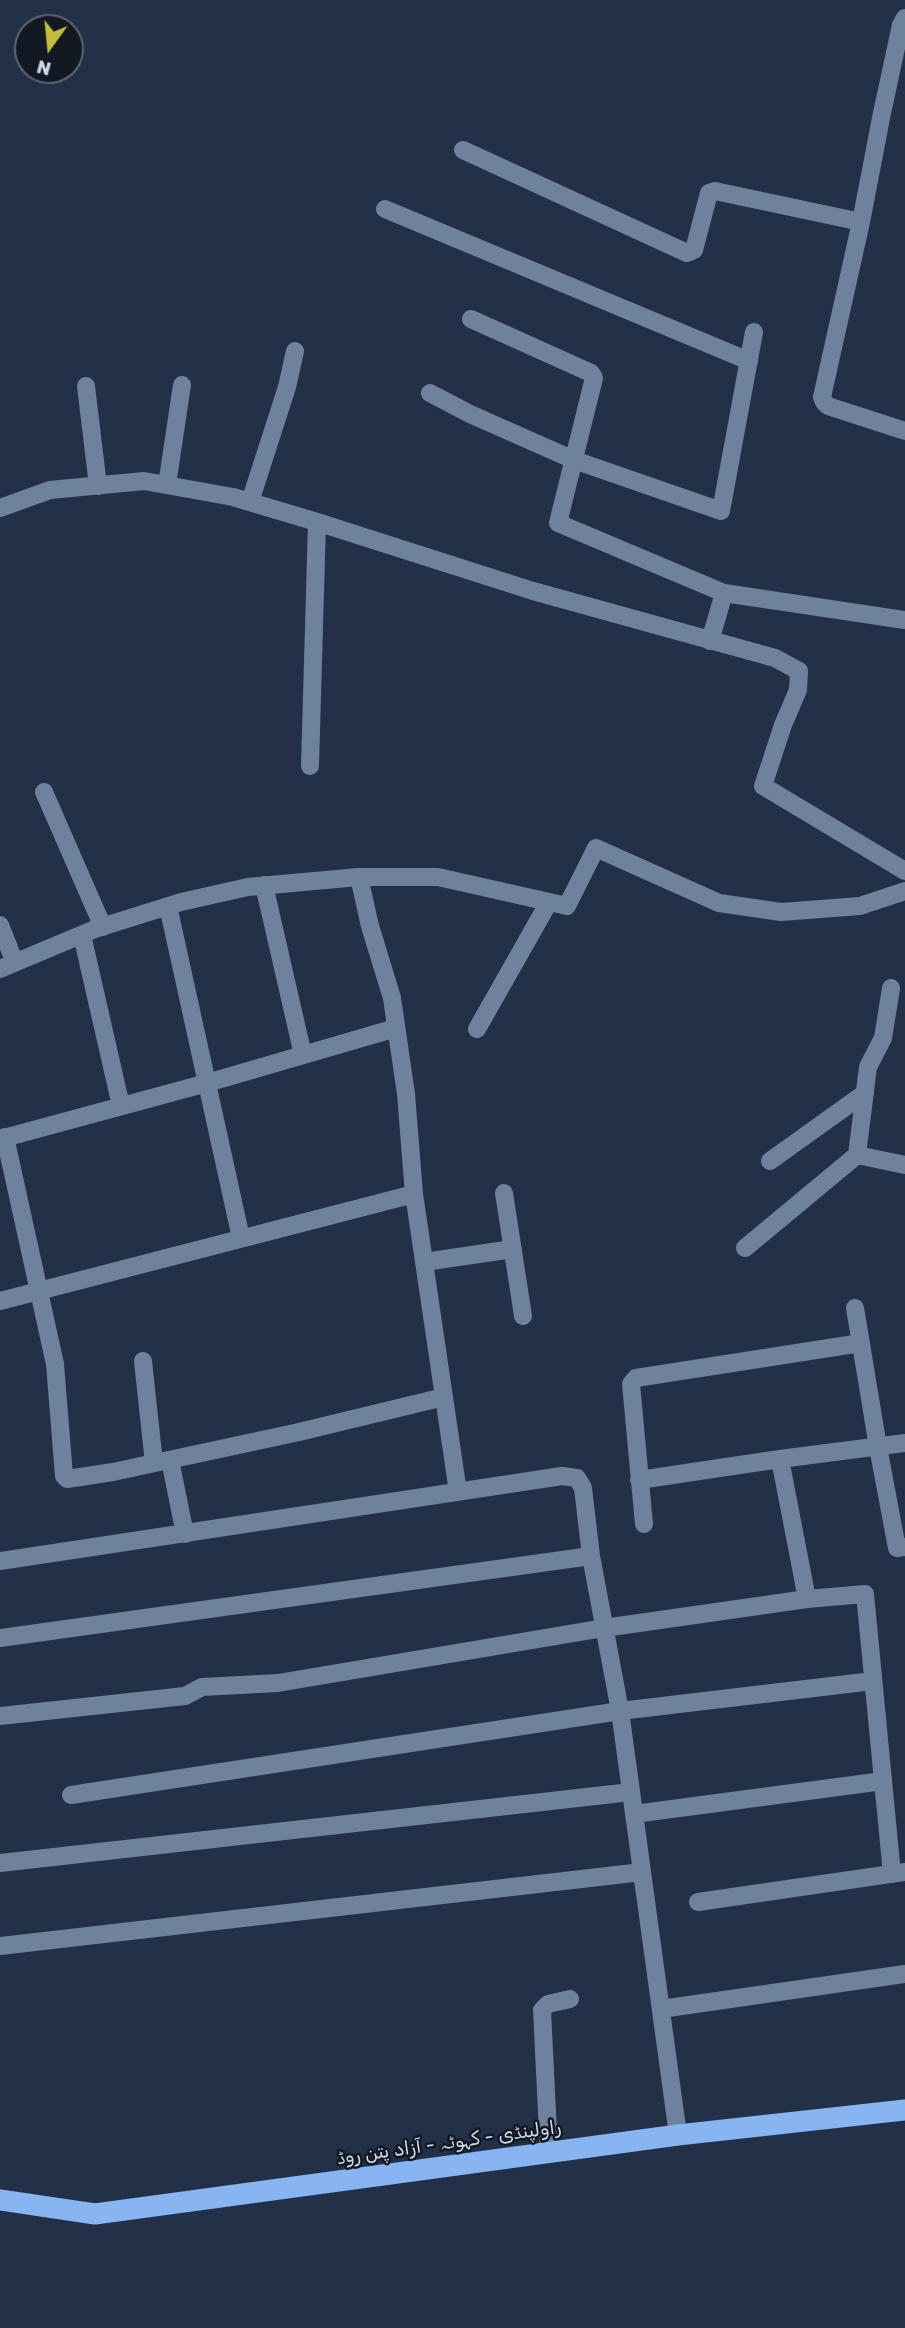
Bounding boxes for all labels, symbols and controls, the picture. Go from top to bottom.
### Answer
north arrow [14,14,84,84]
text: N [34,55,54,81]
street label: راولپنڈی - کہوٹہ - آزاد پتن روڈ [336,2116,562,2170]

